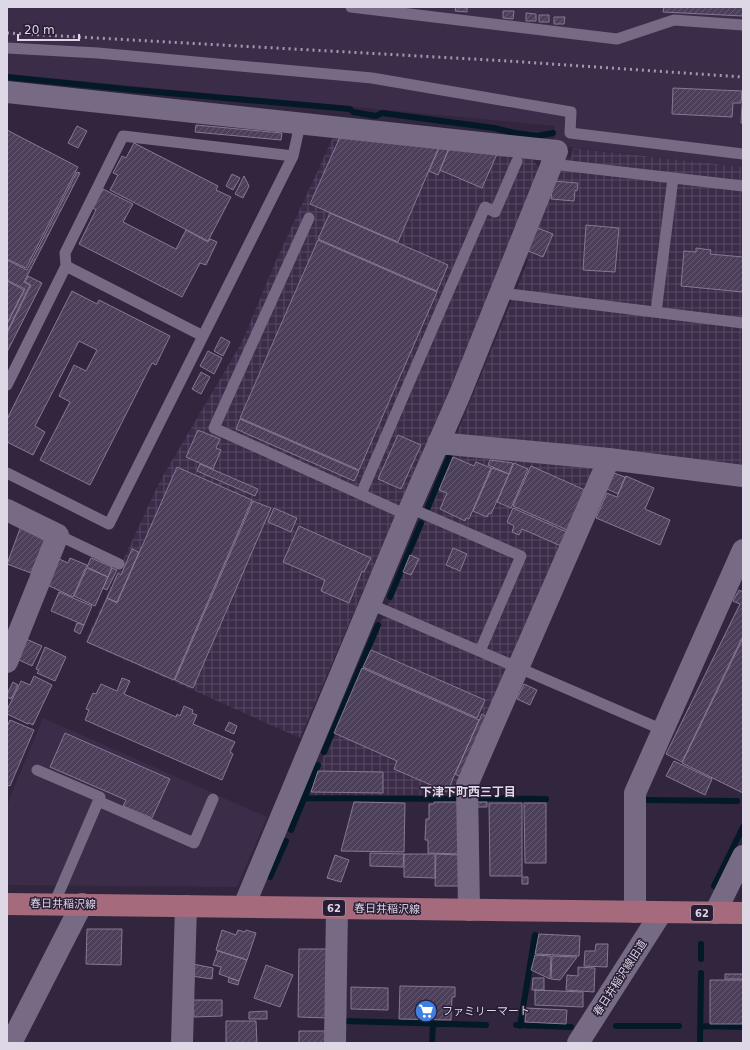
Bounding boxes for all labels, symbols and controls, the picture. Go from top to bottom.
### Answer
scale bar [18,16,79,42]
text: 20 m [24,23,55,37]
district label: 下津下町西三丁目 [420,785,516,799]
street label: 春日井稲沢線 [30,897,96,911]
road number: 62 [323,900,345,916]
street label: 春日井稲沢線 [354,902,420,916]
road number: 62 [691,905,713,921]
street label: 春日井稲沢線旧道 [591,938,649,1018]
supermarket icon: ファミリーマート [413,998,439,1024]
place label: ファミリーマート [442,1005,530,1018]

